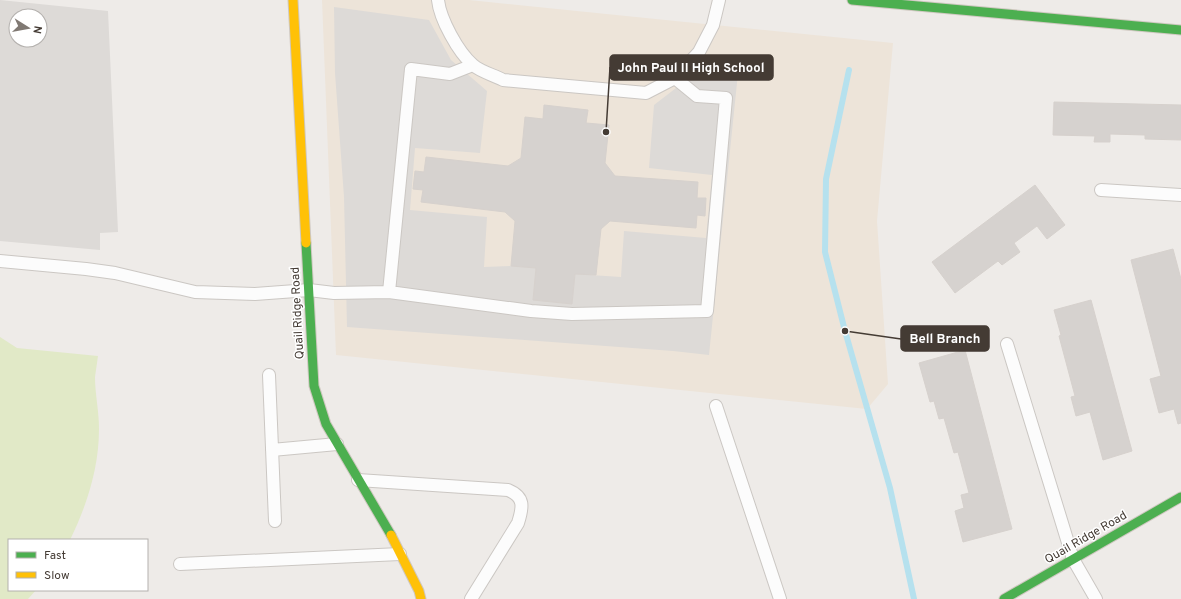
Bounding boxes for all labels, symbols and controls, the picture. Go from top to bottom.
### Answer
north arrow [8,8,48,48]
text: N [29,25,44,35]
callout: John Paul II High School [610,55,773,80]
text: John Paul II High School [618,61,764,77]
street label: Quail Ridge Road [288,266,308,360]
callout: Bell Branch [901,326,989,351]
text: Bell Branch [909,332,981,348]
street label: Quail Ridge Road [1042,508,1130,568]
legend [8,539,148,591]
text: Fast [44,548,66,564]
text: Slow [44,568,70,584]

